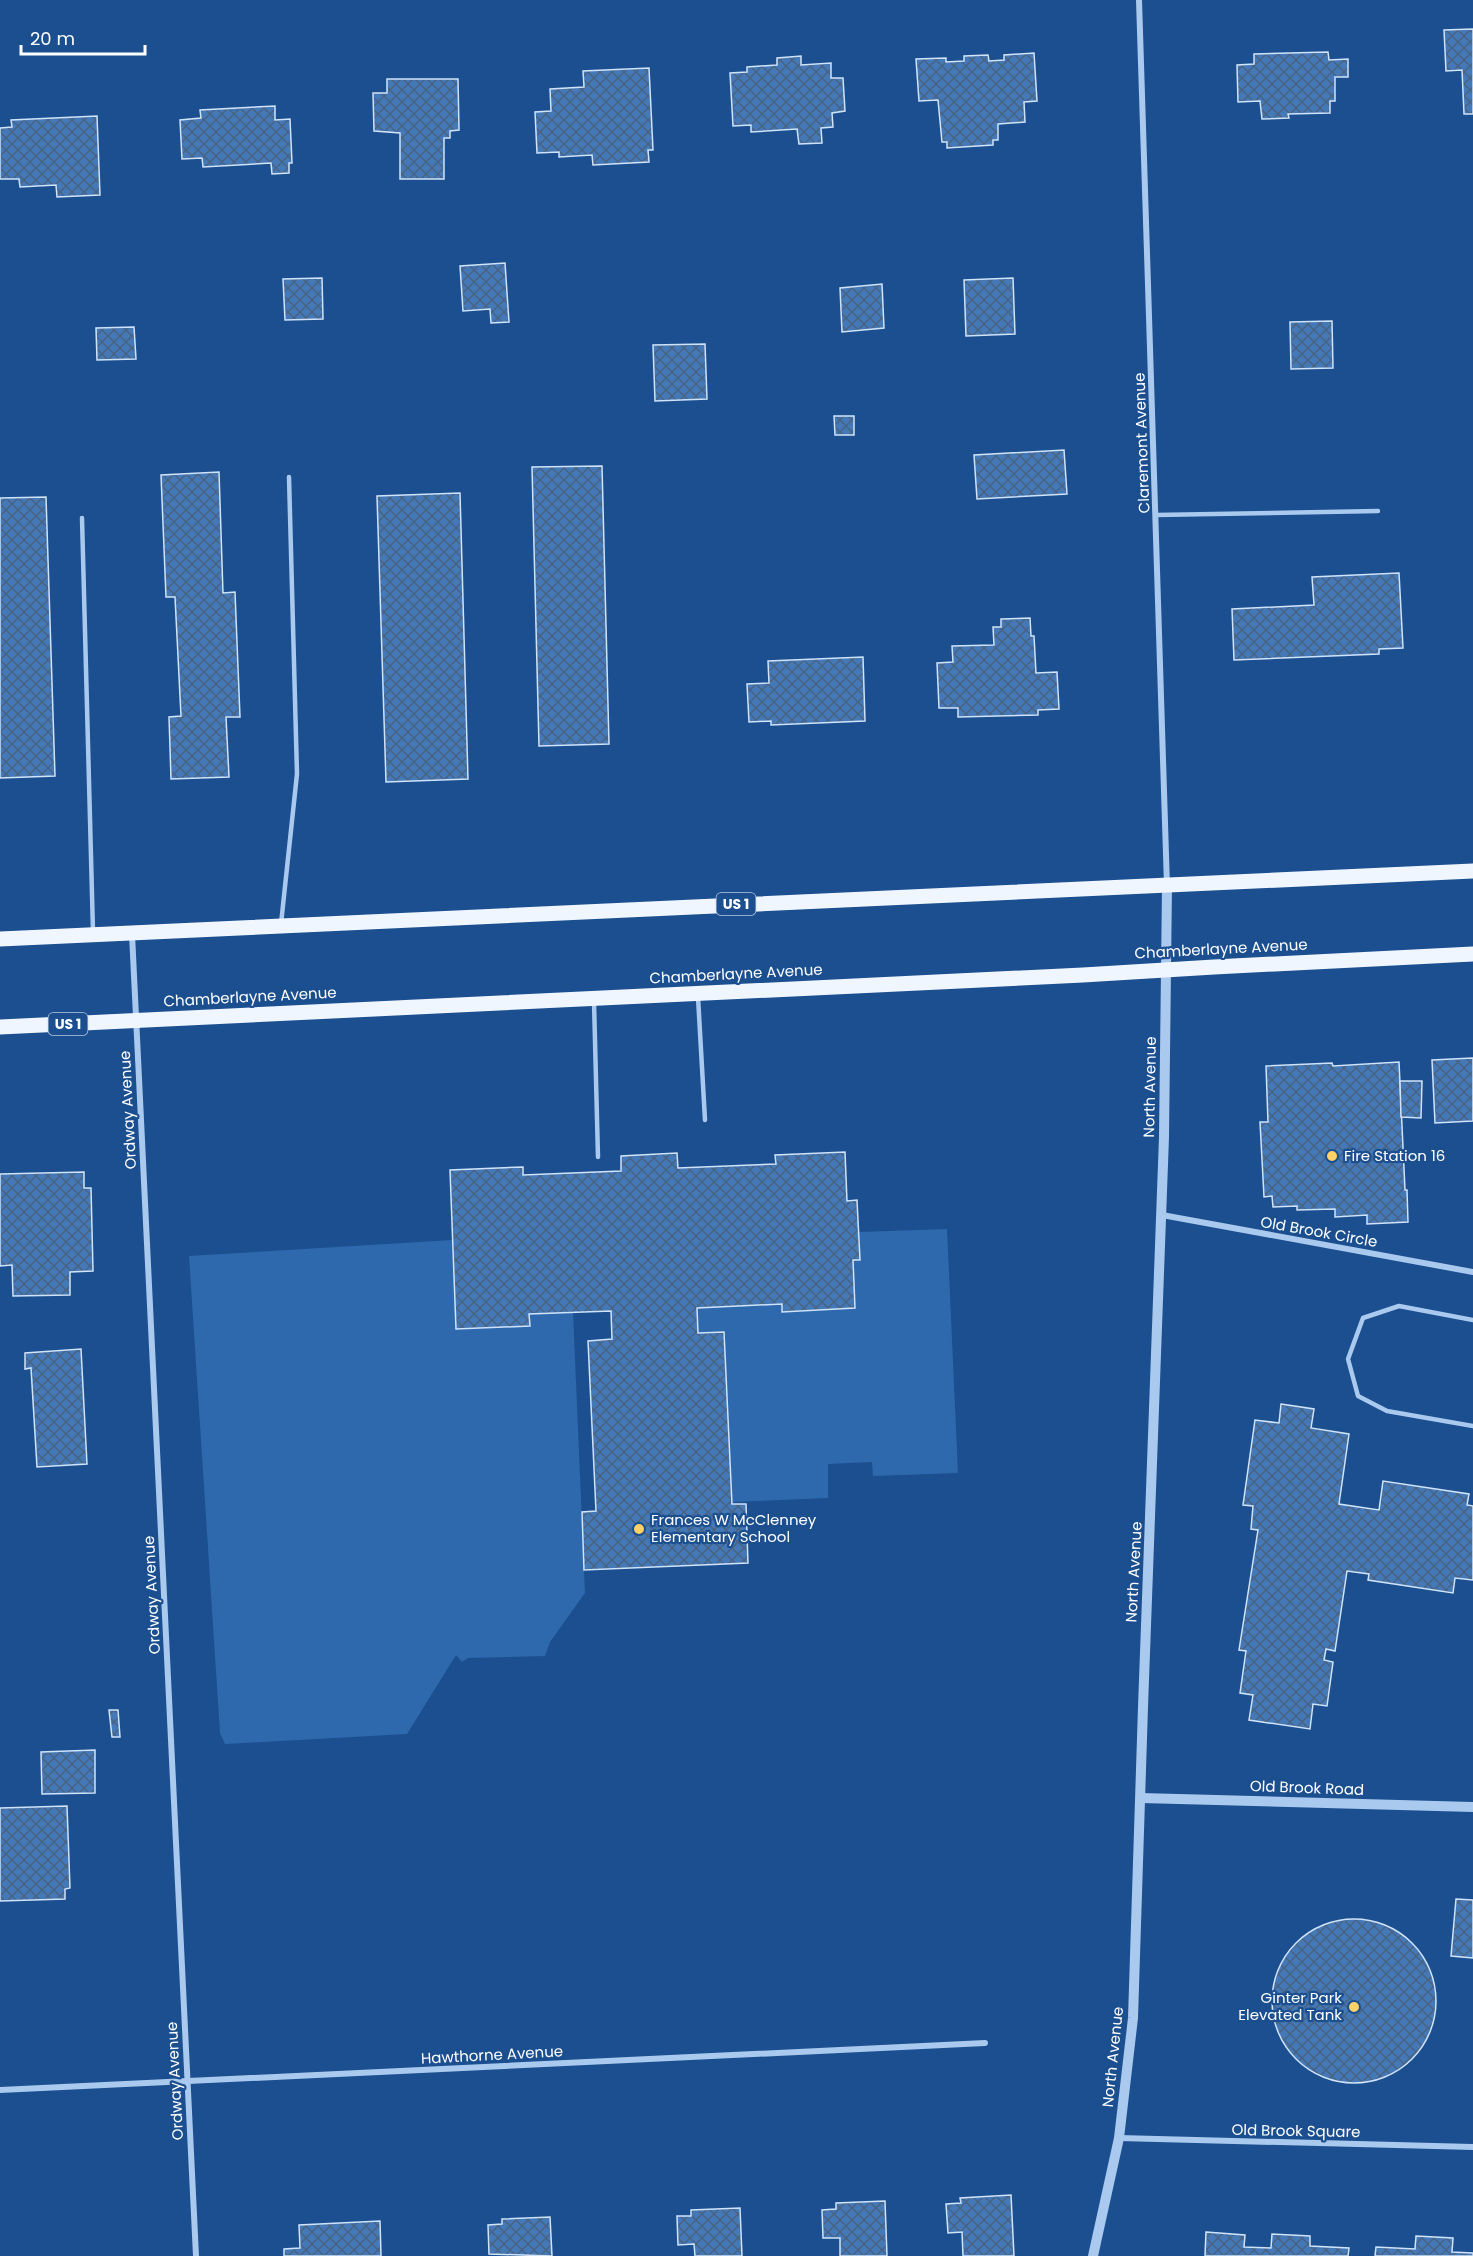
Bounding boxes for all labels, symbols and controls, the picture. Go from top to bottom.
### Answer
scale bar [21,18,146,56]
text: 20 m [30,26,75,51]
street label: Claremont Avenue [1129,372,1154,514]
road number: US 1 [716,893,756,915]
street label: Chamberlayne Avenue [1134,933,1308,964]
street label: Chamberlayne Avenue [649,958,823,989]
street label: Chamberlayne Avenue [163,981,337,1012]
road number: US 1 [48,1013,88,1035]
street label: North Avenue [1138,1036,1161,1138]
street label: Ordway Avenue [114,1050,141,1170]
place label: Fire Station 16 [1344,1145,1445,1166]
marker: Fire Station 16 [1325,1149,1339,1163]
street label: Old Brook Circle [1259,1211,1379,1252]
place label: Frances W McClenney Elementary School [651,1509,817,1547]
street label: North Avenue [1120,1521,1147,1623]
marker: Frances W McClenney Elementary School [632,1522,646,1536]
street label: Ordway Avenue [138,1535,165,1655]
street label: Old Brook Road [1250,1775,1365,1800]
place label: Ginter Park Elevated Tank [1238,1987,1342,2025]
marker: Ginter Park Elevated Tank [1347,2000,1361,2014]
street label: North Avenue [1097,2006,1128,2108]
street label: Ordway Avenue [161,2021,188,2141]
street label: Hawthorne Avenue [420,2040,564,2069]
street label: Old Brook Square [1231,2119,1361,2142]

